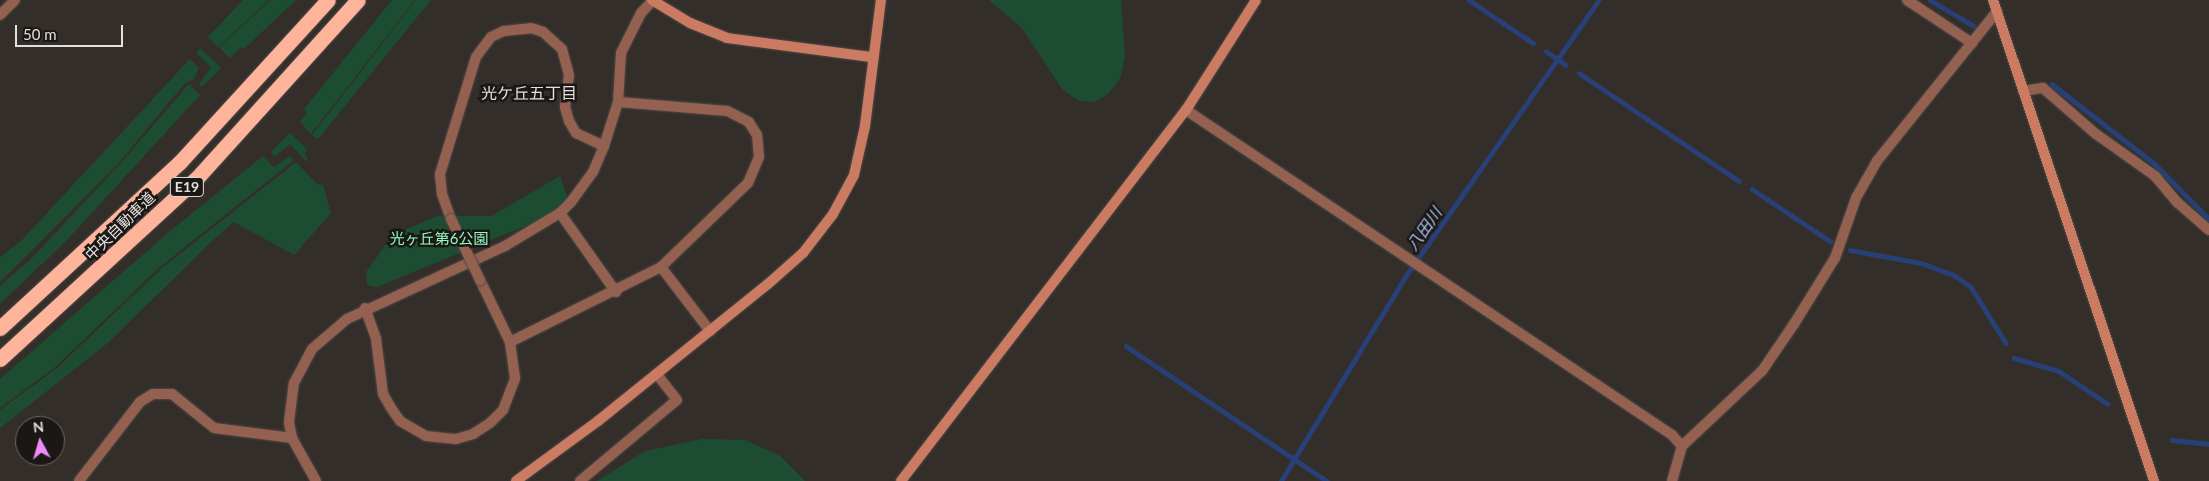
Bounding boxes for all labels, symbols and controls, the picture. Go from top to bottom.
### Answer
scale bar [18,15,125,47]
text: 50 m [23,25,57,43]
district label: 光ケ丘五丁目 [481,83,577,103]
road number: E19 [170,176,204,198]
street label: 中央自動車道 [81,188,159,264]
water label: 八田川 [1402,204,1446,254]
park label: 光ヶ丘第6公園 [390,230,488,248]
north arrow [15,416,65,466]
text: N [32,418,45,436]

